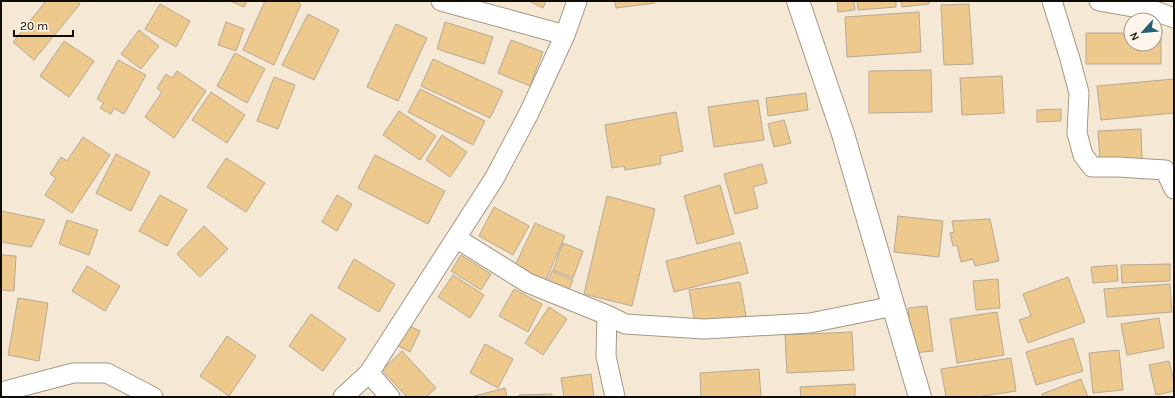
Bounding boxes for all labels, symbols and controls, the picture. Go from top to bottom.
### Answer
scale bar [14,12,73,38]
north arrow [1123,12,1163,52]
text: 20 m [20,19,48,33]
text: N [1127,30,1142,43]

